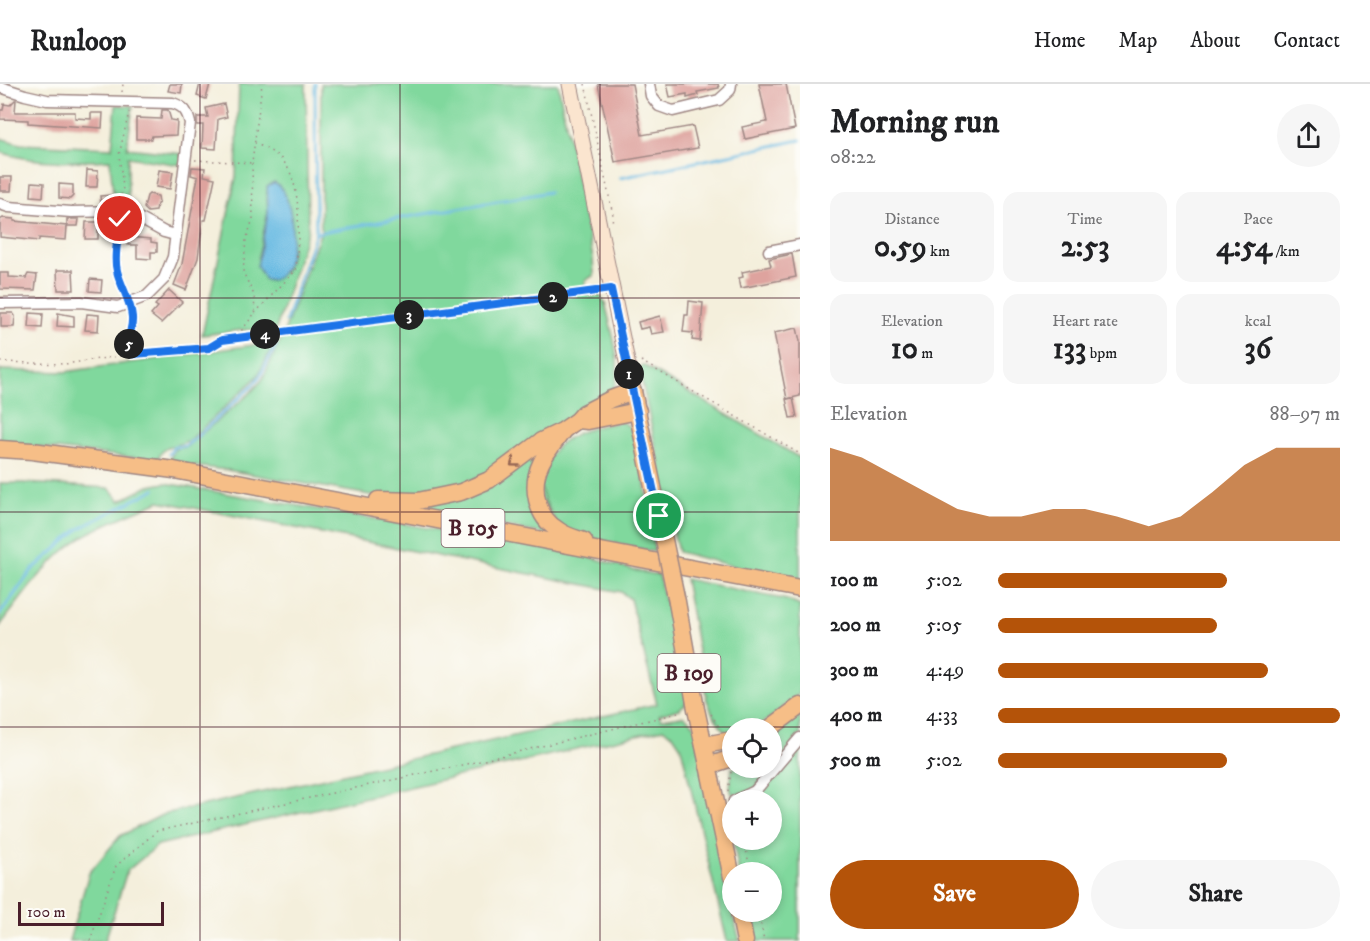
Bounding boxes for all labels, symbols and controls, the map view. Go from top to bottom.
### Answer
text: Runloop [30,24,126,59]
text: Home [1034,28,1086,54]
text: Map [1119,28,1157,54]
text: About [1190,28,1241,54]
text: Contact [1274,28,1340,54]
text: Morning run [830,102,999,143]
button: share [1277,104,1340,167]
text: 08:22 [830,145,876,170]
pin [94,193,145,244]
icon: check [103,202,136,235]
text: Distance [884,209,940,229]
text: Time [1068,209,1102,229]
text: Pace [1243,209,1273,229]
text: 0.59 [874,229,927,266]
text: 2:53 [1061,229,1109,266]
text: 4:54 [1216,229,1272,266]
text: km [927,241,950,261]
text: /km [1272,241,1300,261]
pin: 2 [538,282,568,312]
text: 2 [549,287,557,307]
pin: 3 [394,300,424,330]
text: 3 [406,305,412,325]
text: Elevation [881,311,943,331]
text: Heart rate [1052,311,1118,331]
text: kcal [1245,311,1271,331]
pin: 4 [250,319,280,349]
text: 4 [260,324,270,344]
pin: 5 [114,329,144,359]
text: 10 [891,331,918,368]
text: 133 [1053,331,1086,368]
text: 36 [1245,331,1271,368]
text: 5 [125,334,133,354]
text: m [918,343,933,363]
text: bpm [1086,343,1117,363]
pin: 1 [614,359,644,389]
text: 1 [626,364,632,384]
text: Elevation [830,402,907,427]
text: 88–97 m [1270,402,1340,427]
one-way arrow [509,455,520,466]
pin [633,490,684,541]
icon: arrive [642,499,675,532]
road number: B 105 [442,509,504,547]
text: 100 m [830,568,878,593]
text: 5:02 [926,568,962,593]
text: 200 m [830,613,881,638]
text: 5:05 [926,613,962,638]
road number: B 109 [658,654,720,692]
text: 300 m [830,658,878,683]
text: 4:49 [926,658,964,683]
text: 400 m [830,703,882,728]
text: 4:33 [926,703,958,728]
map controls [722,718,782,922]
button: locate [722,718,782,778]
text: 500 m [830,748,881,773]
text: 5:02 [926,748,962,773]
button: + [722,790,782,850]
button: Save [830,860,1079,929]
button: Share [1091,860,1340,929]
button: − [722,862,782,922]
scale bar [18,899,164,926]
text: 100 m [27,902,66,922]

